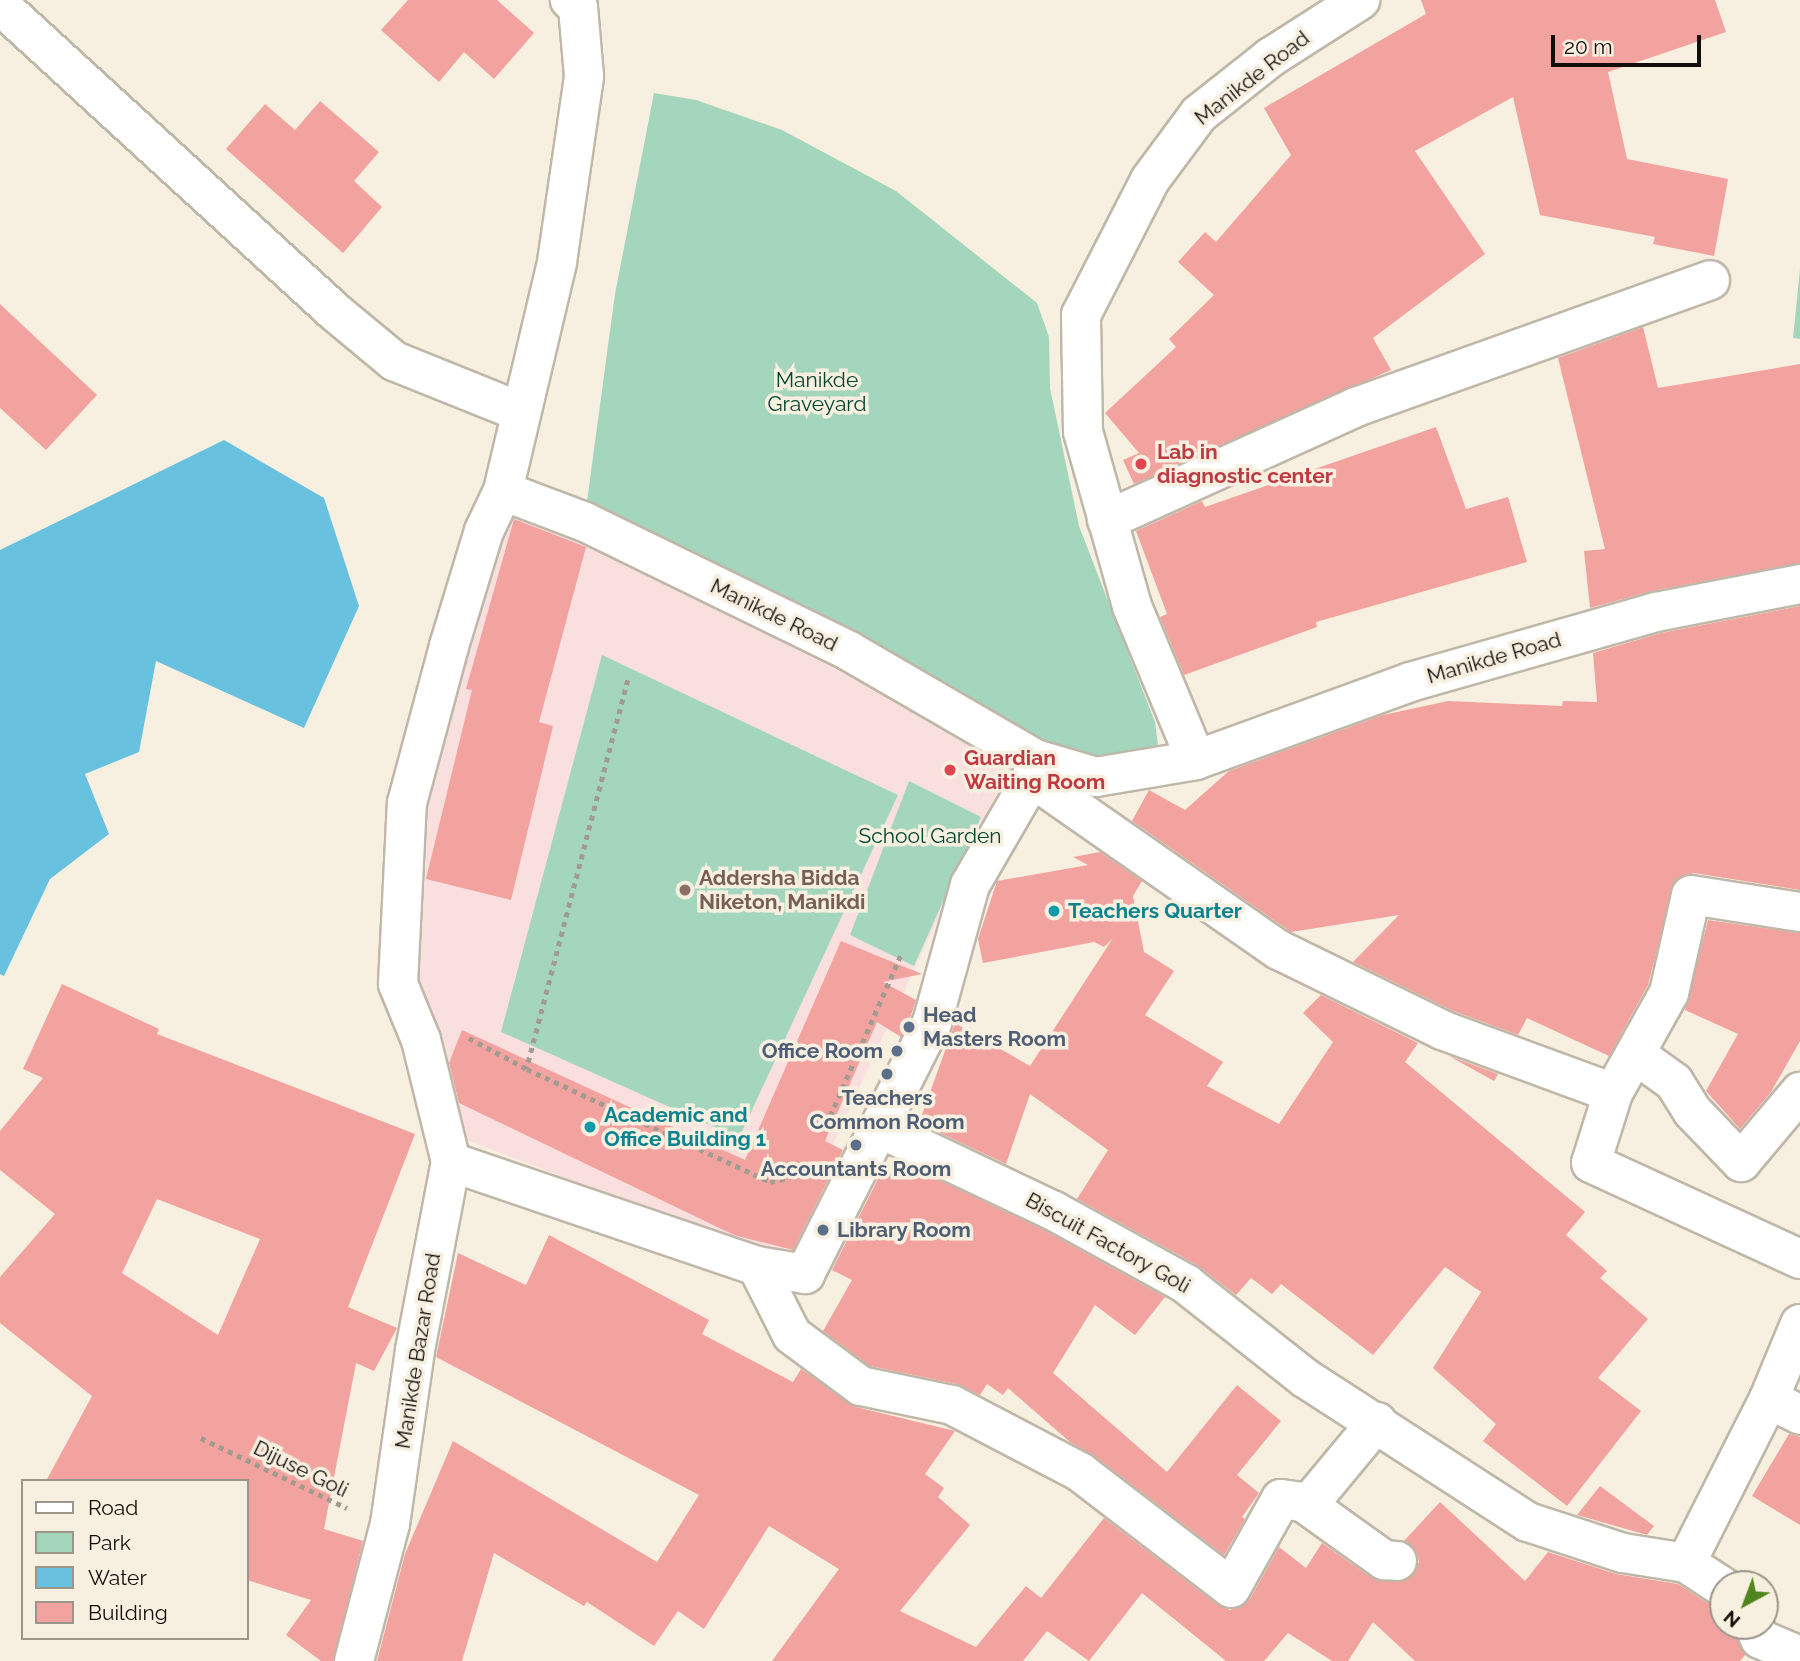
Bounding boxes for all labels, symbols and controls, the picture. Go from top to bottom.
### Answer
scale bar [1555,21,1706,65]
street label: Manikde Road [1190,26,1314,130]
text: 20 m [1564,34,1612,59]
park label: Manikde Graveyard [768,367,866,417]
place label: Lab in diagnostic center [1157,439,1333,489]
marker: Lab in diagnostic center [1131,454,1151,474]
street label: Manikde Road [706,573,842,657]
street label: Manikde Road [1424,627,1564,689]
place label: Guardian Waiting Room [964,745,1105,795]
marker: Guardian Waiting Room [942,762,958,778]
park label: School Garden [858,823,1002,849]
place label: Addersha Bidda Niketon, Manikdi [699,865,865,915]
marker: Addersha Bidda Niketon, Manikdi [677,882,693,898]
place label: Teachers Quarter [1068,898,1242,924]
marker: Teachers Quarter [1046,903,1062,919]
place label: Head Masters Room [923,1002,1066,1052]
marker: Head Masters Room [901,1019,917,1035]
place label: Office Room [762,1038,883,1064]
marker: Office Room [889,1043,905,1059]
marker: Teachers Common Room [879,1066,895,1082]
place label: Teachers Common Room [809,1085,965,1135]
place label: Academic and Office Building 1 [604,1102,766,1152]
marker: Academic and Office Building 1 [582,1119,598,1135]
marker: Accountants Room [848,1137,864,1153]
place label: Accountants Room [761,1156,951,1182]
street label: Biscuit Factory Goli [1021,1187,1195,1299]
place label: Library Room [837,1217,971,1243]
marker: Library Room [815,1222,831,1238]
street label: Manikde Bazar Road [390,1251,446,1451]
street label: Dijuse Goli [249,1435,353,1503]
legend [21,1479,248,1640]
text: Road [88,1495,138,1520]
text: Park [88,1530,131,1555]
text: Water [88,1565,147,1590]
north arrow [1709,1570,1779,1640]
text: Building [88,1600,168,1625]
text: N [1719,1606,1744,1632]

